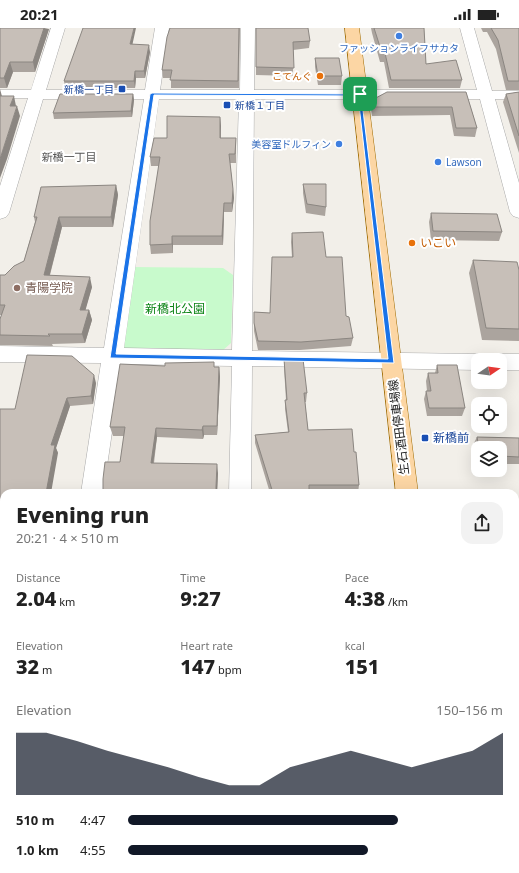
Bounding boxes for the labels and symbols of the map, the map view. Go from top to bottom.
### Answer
marker: ファッションライフサカタ [394,31,404,41]
place label: ファッションライフサカタ [339,41,459,55]
place label: こてんぐ [272,69,312,83]
marker: こてんぐ [315,71,325,81]
pin [343,77,377,111]
place label: 新橋一丁目 [64,82,114,96]
marker: 新橋一丁目 [117,84,127,94]
place label: 新橋１丁目 [235,98,285,112]
marker: 新橋１丁目 [222,100,232,110]
place label: 美容室ドルフィン [251,137,331,151]
marker: 美容室ドルフィン [334,139,344,149]
district label: 新橋一丁目 [42,149,97,164]
place label: Lawson [446,155,482,169]
marker: Lawson [433,157,443,167]
place label: いこい [420,234,456,251]
marker: いこい [407,238,417,248]
place label: 青陽学院 [25,279,73,296]
marker: 青陽学院 [12,283,22,293]
park label: 新橋北公園 [145,300,205,317]
north arrow [471,353,507,389]
street label: 生石酒田停車場線 [384,378,413,476]
place label: 新橋前 [433,429,469,446]
marker: 新橋前 [420,433,430,443]

